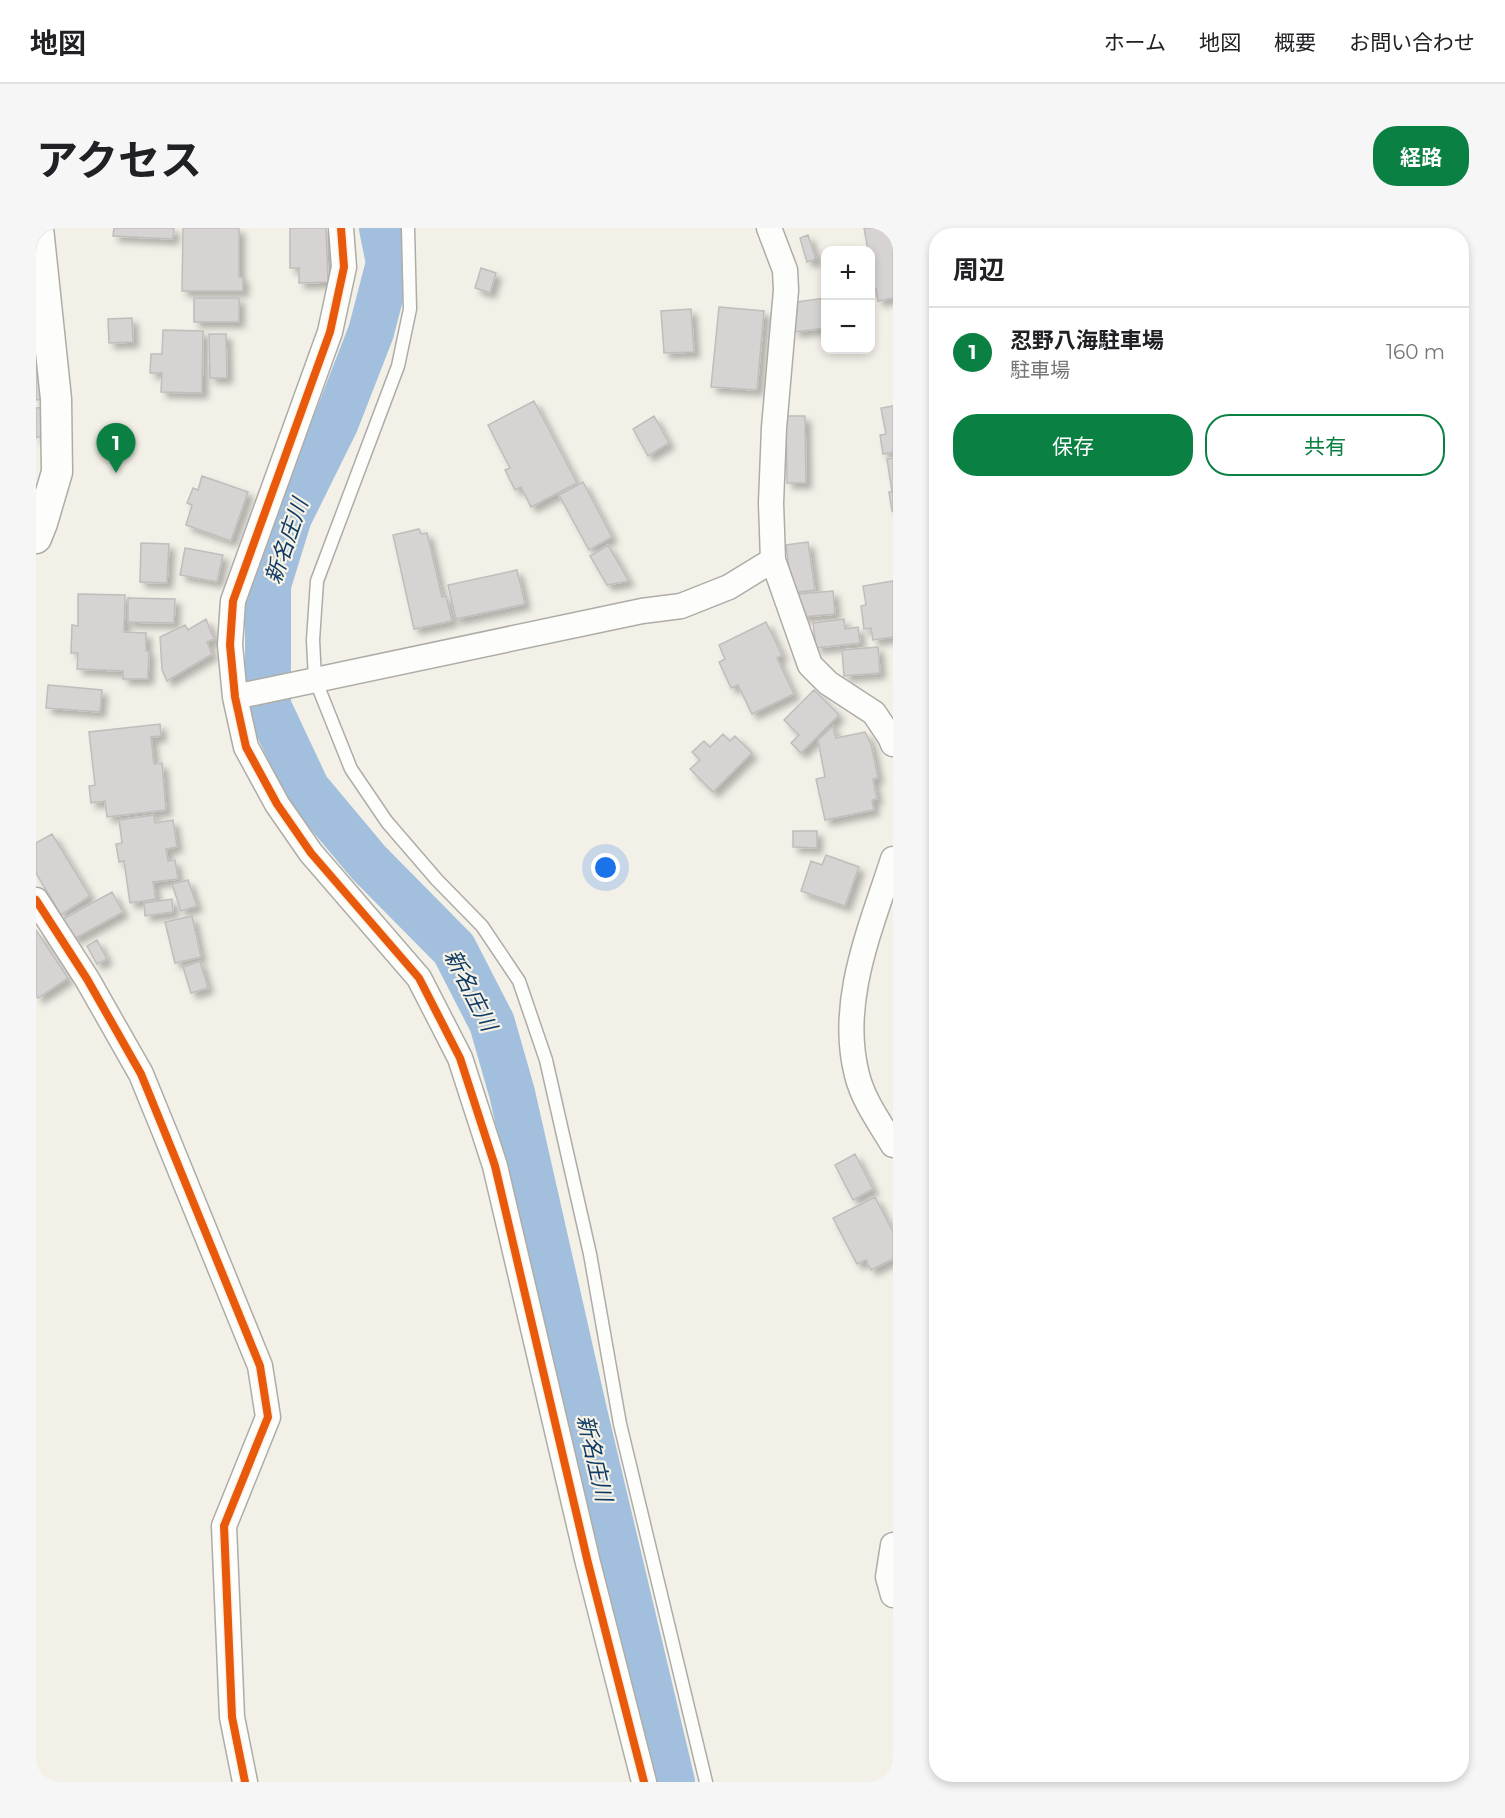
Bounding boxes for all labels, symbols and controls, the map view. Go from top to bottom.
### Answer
text: 地図 [30,26,86,60]
text: ホーム [1104,30,1166,55]
text: 地図 [1199,30,1241,55]
text: 概要 [1274,30,1316,55]
text: お問い合わせ [1349,30,1475,55]
button: 経路 [1373,126,1469,186]
text: アクセス [36,134,202,186]
map controls [821,246,875,354]
button: + [821,246,875,300]
text: 周辺 [953,254,1005,286]
button: − [821,300,875,354]
text: 忍野八海駐車場 [1010,327,1164,354]
text: 1 [969,340,976,364]
text: 160 m [1386,340,1445,364]
text: 駐車場 [1010,358,1070,382]
button: 保存 [953,414,1193,476]
button: 共有 [1205,414,1445,476]
pin: 1 [96,424,136,473]
water label: 新名庄川 [259,493,314,587]
your location [591,853,620,882]
water label: 新名庄川 [439,945,503,1037]
water label: 新名庄川 [571,1412,618,1506]

